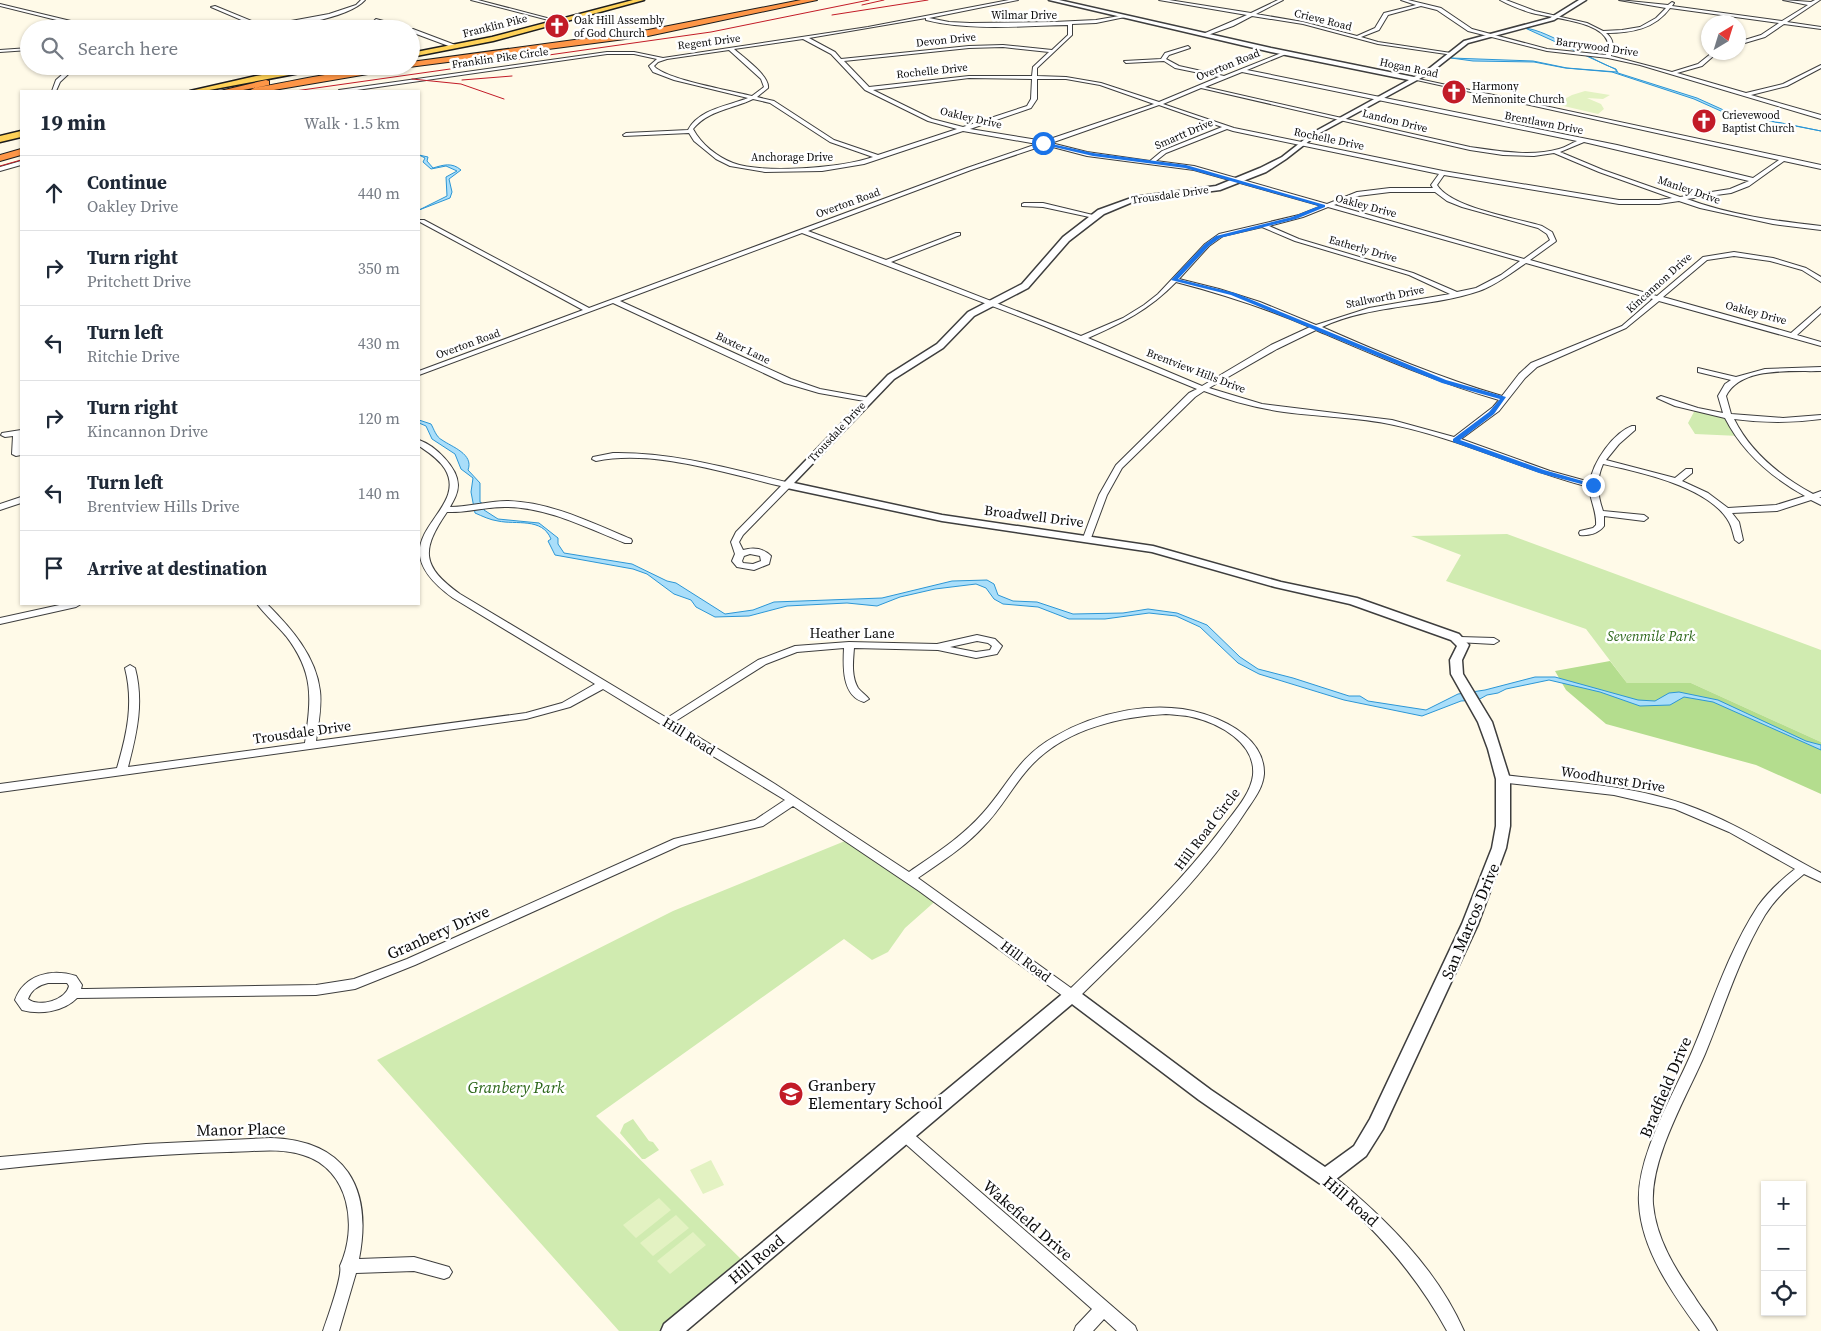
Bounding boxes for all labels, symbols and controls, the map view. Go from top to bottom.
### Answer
street label: Crieve Road [1293,6,1354,35]
street label: Wilmar Drive [991,8,1057,23]
street label: Franklin Pike [461,11,529,41]
church icon: Oak Hill Assembly of God Church [544,13,570,39]
place label: Oak Hill Assembly of God Church [574,13,665,41]
north arrow [1701,15,1746,60]
search box [20,20,420,75]
street label: Devon Drive [915,29,977,51]
street label: Regent Drive [677,31,742,53]
icon: search [38,34,66,62]
street label: Barrywood Drive [1555,34,1640,60]
text: Search here [78,35,178,61]
street label: Franklin Pike Circle [451,44,550,72]
street label: Overton Road [1194,45,1263,85]
street label: Hogan Road [1378,54,1440,82]
street label: Rochelle Drive [896,60,969,82]
church icon: Harmony Mennonite Church [1441,79,1467,105]
place label: Harmony Mennonite Church [1472,79,1565,107]
street label: Oakley Drive [939,104,1004,132]
street label: Landon Drive [1361,106,1430,136]
text: 19 min [40,108,106,137]
street label: Brentlawn Drive [1503,108,1585,138]
church icon: Crievewood Baptist Church [1691,108,1717,134]
place label: Crievewood Baptist Church [1722,108,1795,136]
text: Walk · 1.5 km [304,112,400,134]
street label: Smartt Drive [1152,115,1216,153]
street label: Rochelle Drive [1292,124,1366,154]
route start [1032,132,1055,155]
street label: Anchorage Drive [751,150,833,165]
text: Continue [87,169,167,195]
street label: Manley Drive [1656,172,1723,208]
icon: ahead [40,179,68,207]
text: 440 m [358,182,400,204]
street label: Trousdale Drive [1130,182,1210,208]
street label: Overton Road [814,184,883,222]
street label: Oakley Drive [1334,191,1399,221]
text: Oakley Drive [87,195,178,217]
street label: Eatherly Drive [1327,232,1399,266]
text: Turn right [87,244,178,270]
street label: Kincannon Drive [1623,249,1695,316]
icon: right [40,254,68,282]
text: 350 m [358,257,400,279]
text: Pritchett Drive [87,270,191,292]
street label: Stallworth Drive [1345,282,1426,312]
street label: Oakley Drive [1724,298,1789,328]
text: Turn left [87,319,163,345]
street label: Overton Road [434,325,503,363]
street label: Baxter Lane [713,328,773,368]
icon: left [40,329,68,357]
text: 430 m [358,332,400,354]
text: Ritchie Drive [87,345,180,367]
street label: Brentview Hills Drive [1144,345,1248,397]
text: Turn right [87,394,178,420]
street label: Trousdale Drive [805,398,869,466]
icon: right [40,404,68,432]
text: 120 m [358,407,400,429]
text: Kincannon Drive [87,420,208,442]
text: Turn left [87,469,163,495]
route end [1582,474,1605,497]
icon: left [40,479,68,507]
text: 140 m [358,482,400,504]
text: Brentview Hills Drive [87,495,240,517]
street label: Broadwell Drive [983,500,1085,532]
icon: arrive [40,554,68,582]
text: Arrive at destination [87,555,267,581]
street label: Heather Lane [809,623,895,643]
park label: Sevenmile Park [1607,626,1695,646]
street label: Hill Road [659,712,719,760]
street label: Trousdale Drive [252,715,352,749]
street label: Woodhurst Drive [1559,761,1667,797]
street label: Hill Road Circle [1169,784,1245,874]
street label: San Marcos Drive [1436,859,1504,983]
street label: Granbery Drive [383,900,493,964]
street label: Hill Road [997,935,1055,987]
street label: Bradfield Drive [1634,1033,1696,1141]
place label: Granbery Elementary School [808,1074,943,1114]
park label: Granbery Park [468,1076,565,1098]
school or university icon: Granbery Elementary School [778,1081,804,1107]
street label: Manor Place [196,1117,286,1141]
street label: Hill Road [1319,1171,1383,1231]
street label: Wakefield Drive [978,1175,1078,1265]
map controls [1761,1181,1806,1316]
button: + [1761,1181,1806,1226]
button: − [1761,1226,1806,1271]
street label: Hill Road [723,1229,789,1289]
button: locate [1761,1271,1806,1316]

